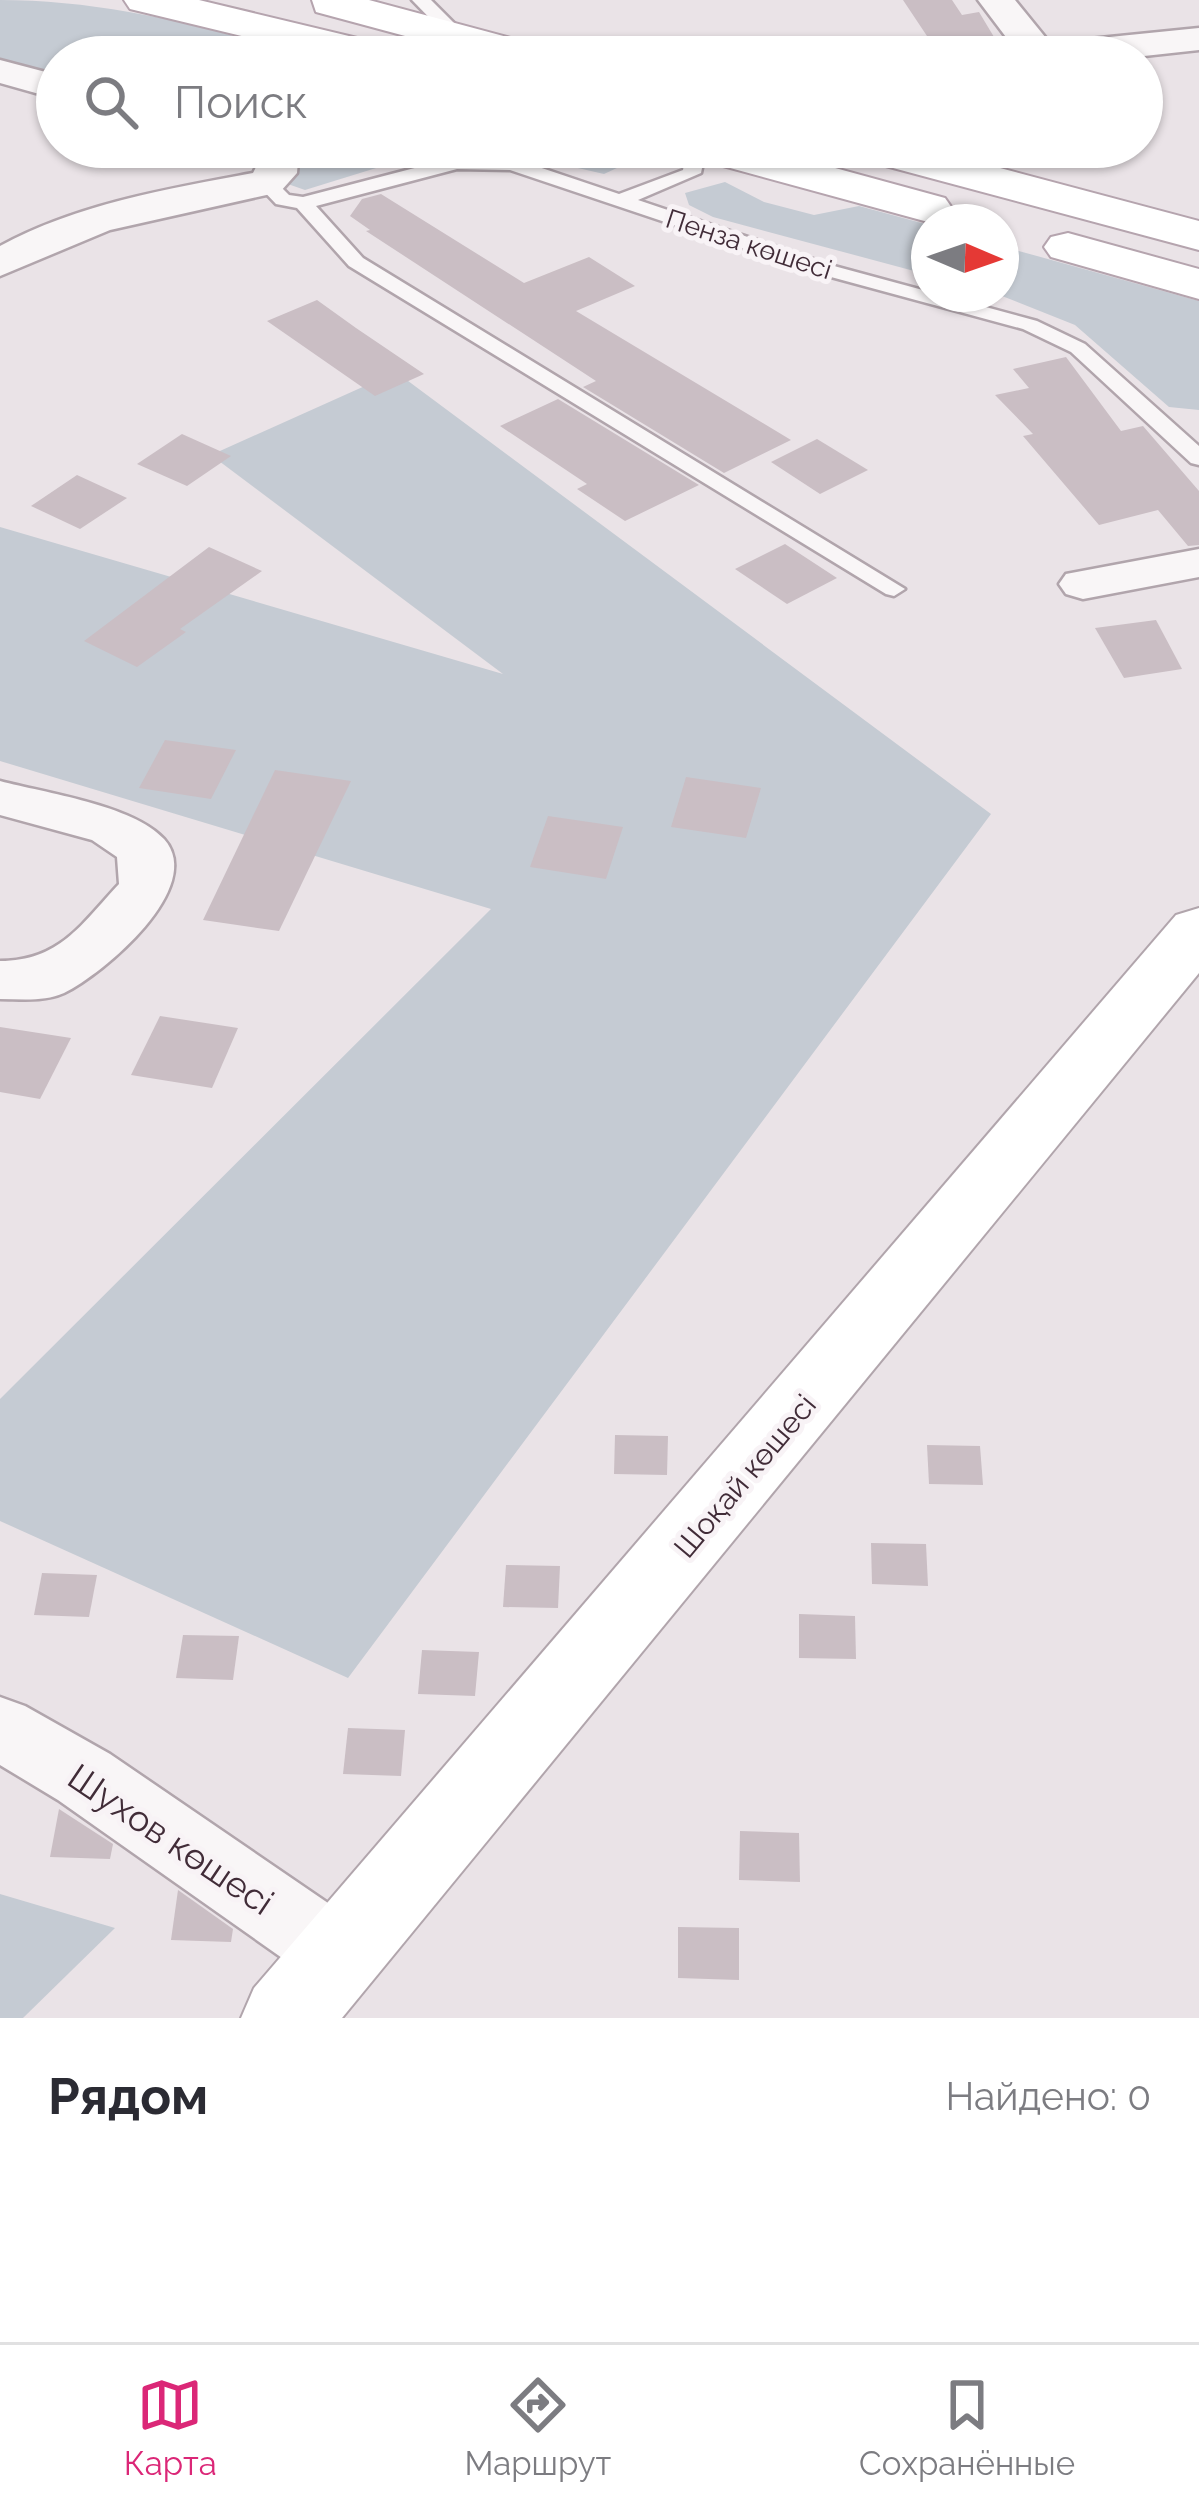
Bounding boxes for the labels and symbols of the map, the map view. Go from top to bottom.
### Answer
street label: Пенза көшесі [662,203,836,285]
north arrow [911,204,1019,312]
street label: Шоқай көшесі [667,1388,823,1564]
street label: Шухов көшесі [60,1755,282,1923]

